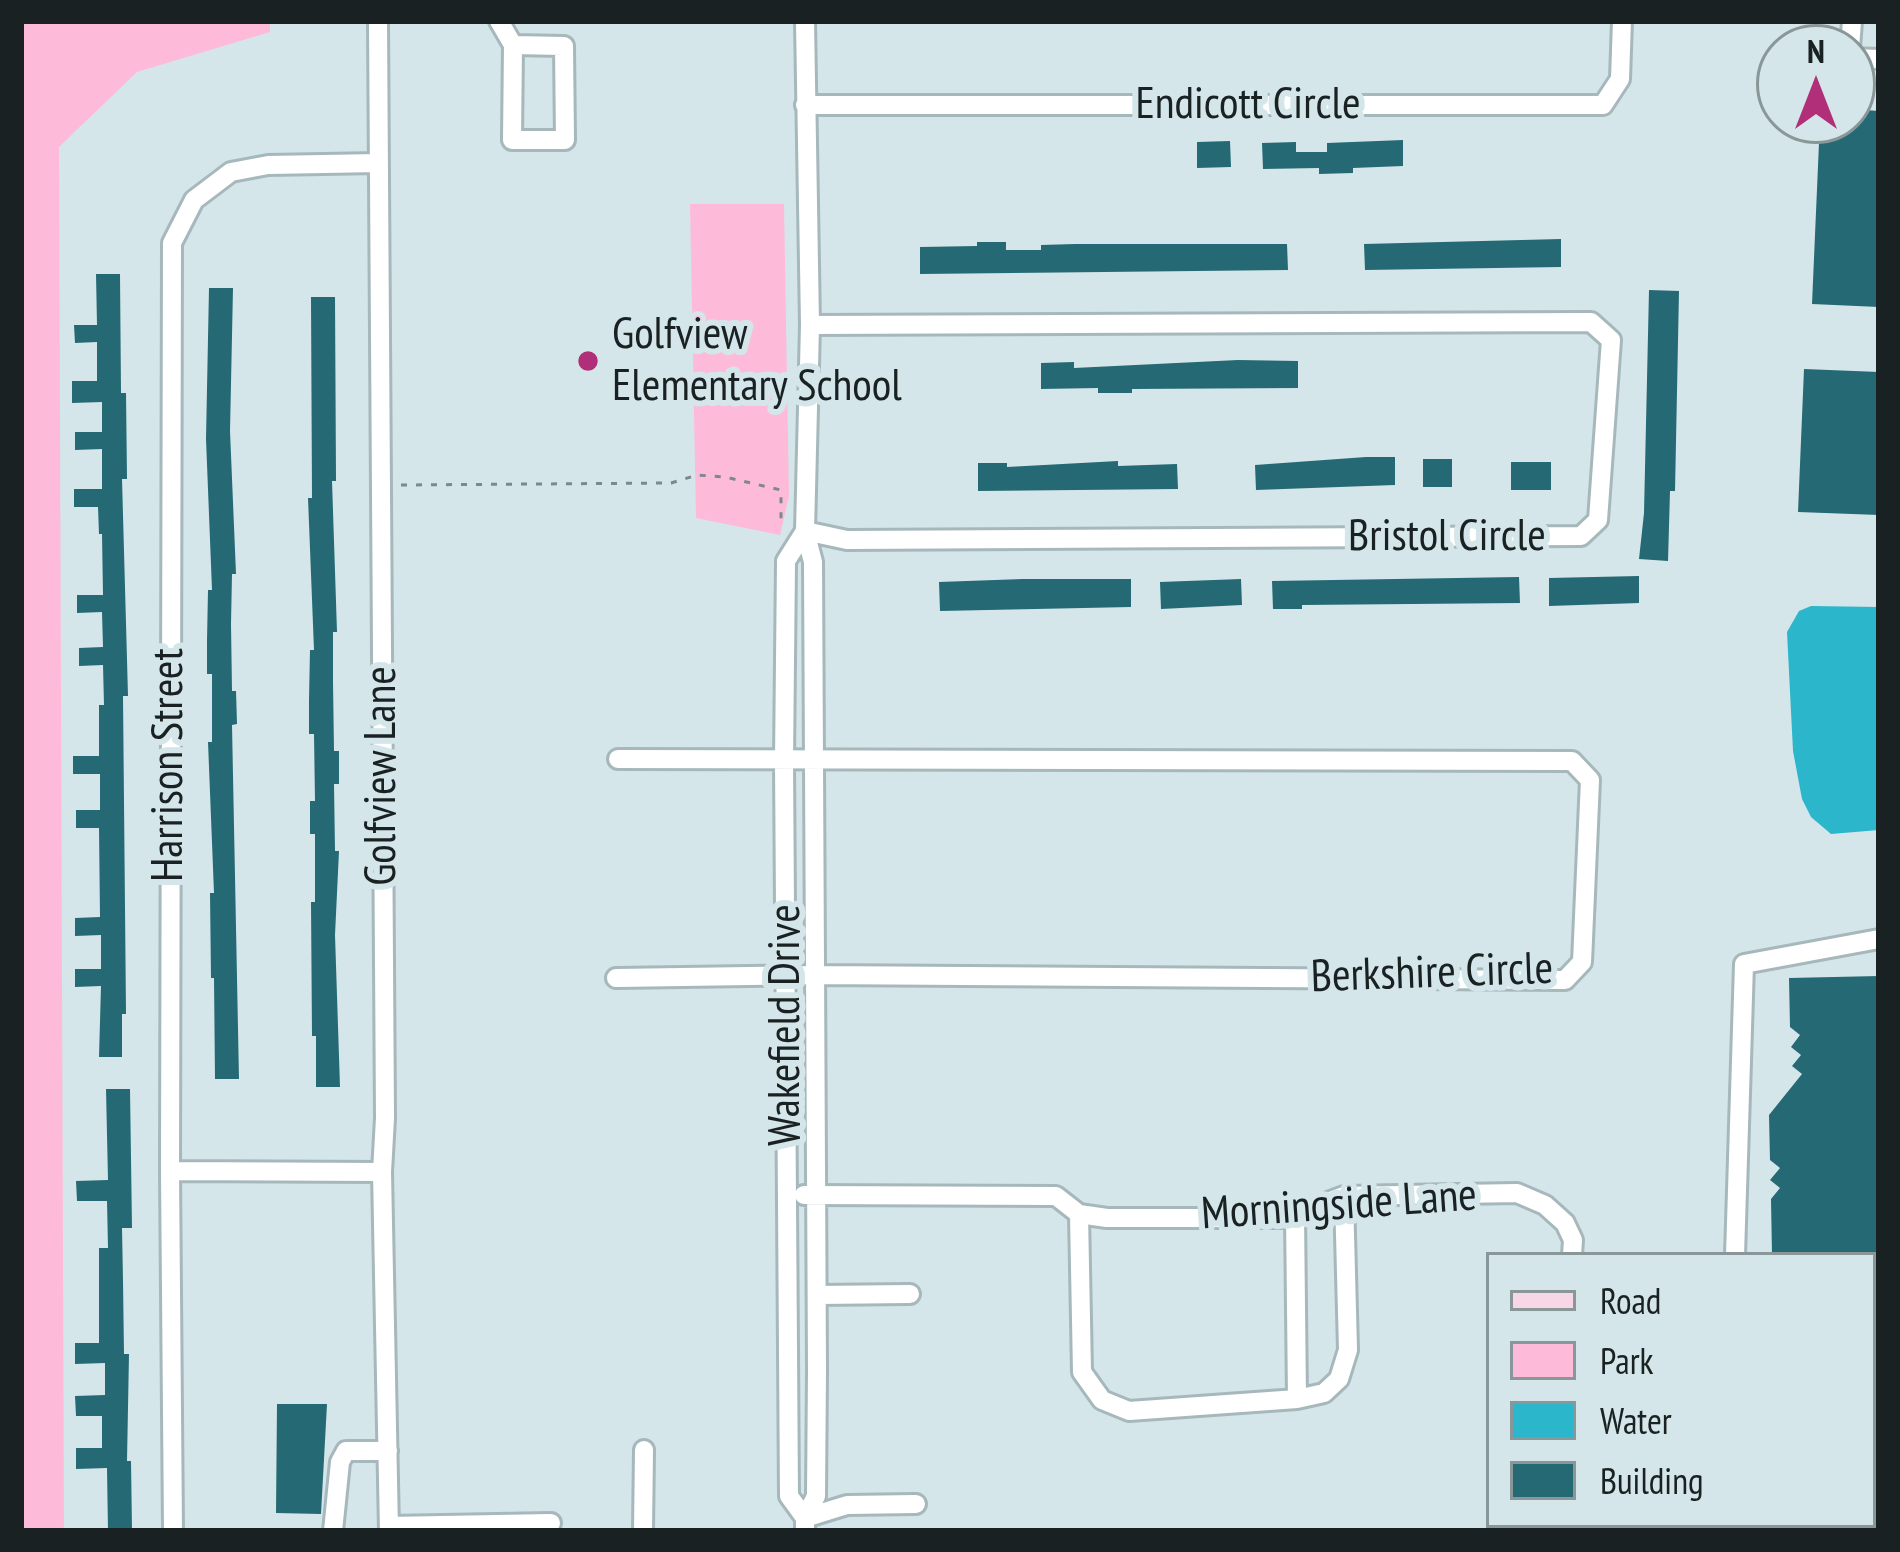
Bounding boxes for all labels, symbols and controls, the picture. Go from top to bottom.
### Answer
north arrow [1756,24,1876,144]
text: N [1807,29,1825,72]
street label: Endicott Circle [1135,78,1361,132]
place label: Golfview Elementary School [612,308,902,414]
marker: Golfview Elementary School [575,348,601,374]
street label: Bristol Circle [1348,510,1546,564]
street label: Harrison Street [142,648,196,882]
street label: Golfview Lane [355,666,409,886]
street label: Wakefield Drive [759,904,813,1146]
street label: Berkshire Circle [1310,943,1554,1005]
street label: Morningside Lane [1199,1169,1479,1243]
legend [1486,1252,1876,1528]
text: Road [1600,1277,1661,1324]
text: Park [1600,1337,1654,1384]
text: Water [1600,1397,1672,1444]
text: Building [1600,1457,1704,1504]

